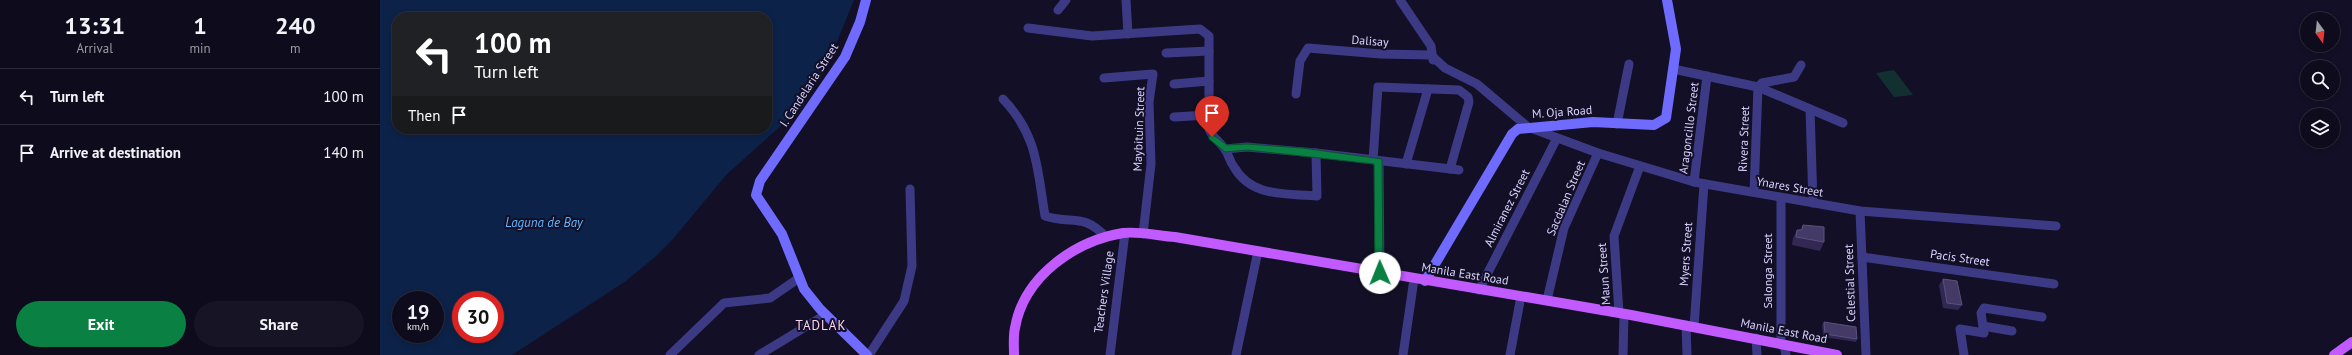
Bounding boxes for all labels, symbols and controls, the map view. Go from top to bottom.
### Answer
text: 13:31 [64,10,125,41]
text: 1 [193,10,207,41]
text: 240 [275,10,316,41]
north arrow [2300,12,2340,52]
map controls [2300,12,2340,148]
text: 100 m [474,24,551,61]
icon: left [408,28,460,80]
street label: Dalisay [1351,32,1389,49]
text: Arrival [77,40,113,57]
text: min [189,40,211,57]
text: m [290,40,301,57]
street label: I. Candelaria Street [776,40,841,129]
text: Turn left [474,60,539,83]
button: search [2300,60,2340,100]
street label: Aragoncillo Street [1675,81,1702,175]
icon: left [16,86,38,108]
street label: Maybituin Street [1130,86,1147,172]
text: Turn left [50,87,104,106]
text: 100 m [323,87,364,106]
pin [1195,96,1229,137]
icon: arrive [1201,102,1223,124]
street label: M. Oja Road [1531,102,1593,121]
icon: arrive [448,104,470,126]
text: Then [408,106,440,125]
street label: Rivera Street [1735,106,1752,172]
button: layers [2300,108,2340,148]
icon: arrive [16,142,38,164]
text: Arrive at destination [50,143,181,162]
text: 140 m [323,143,364,162]
street label: Sacdalan Street [1543,158,1588,238]
street label: Almiranez Street [1481,167,1533,249]
street label: Ynares Street [1756,173,1825,200]
water label: Laguna de Bay [505,214,584,231]
street label: Myers Street [1676,221,1695,286]
street label: Salonga Street [1760,233,1775,309]
street label: Maun Street [1594,242,1613,306]
street label: Celestial Street [1841,244,1858,322]
street label: Pacis Street [1929,246,1991,269]
street label: Teachers Village [1090,250,1117,334]
position arrow [1359,252,1401,294]
street label: Manila East Road [1420,259,1510,288]
speed limit sign: 30 [452,291,504,343]
text: 19 [407,299,429,325]
button: Exit [16,301,186,347]
button: Share [194,301,364,347]
street label: Manila East Road [1739,315,1829,346]
district label: TADLAK [796,317,846,334]
text: km/h [407,320,429,333]

